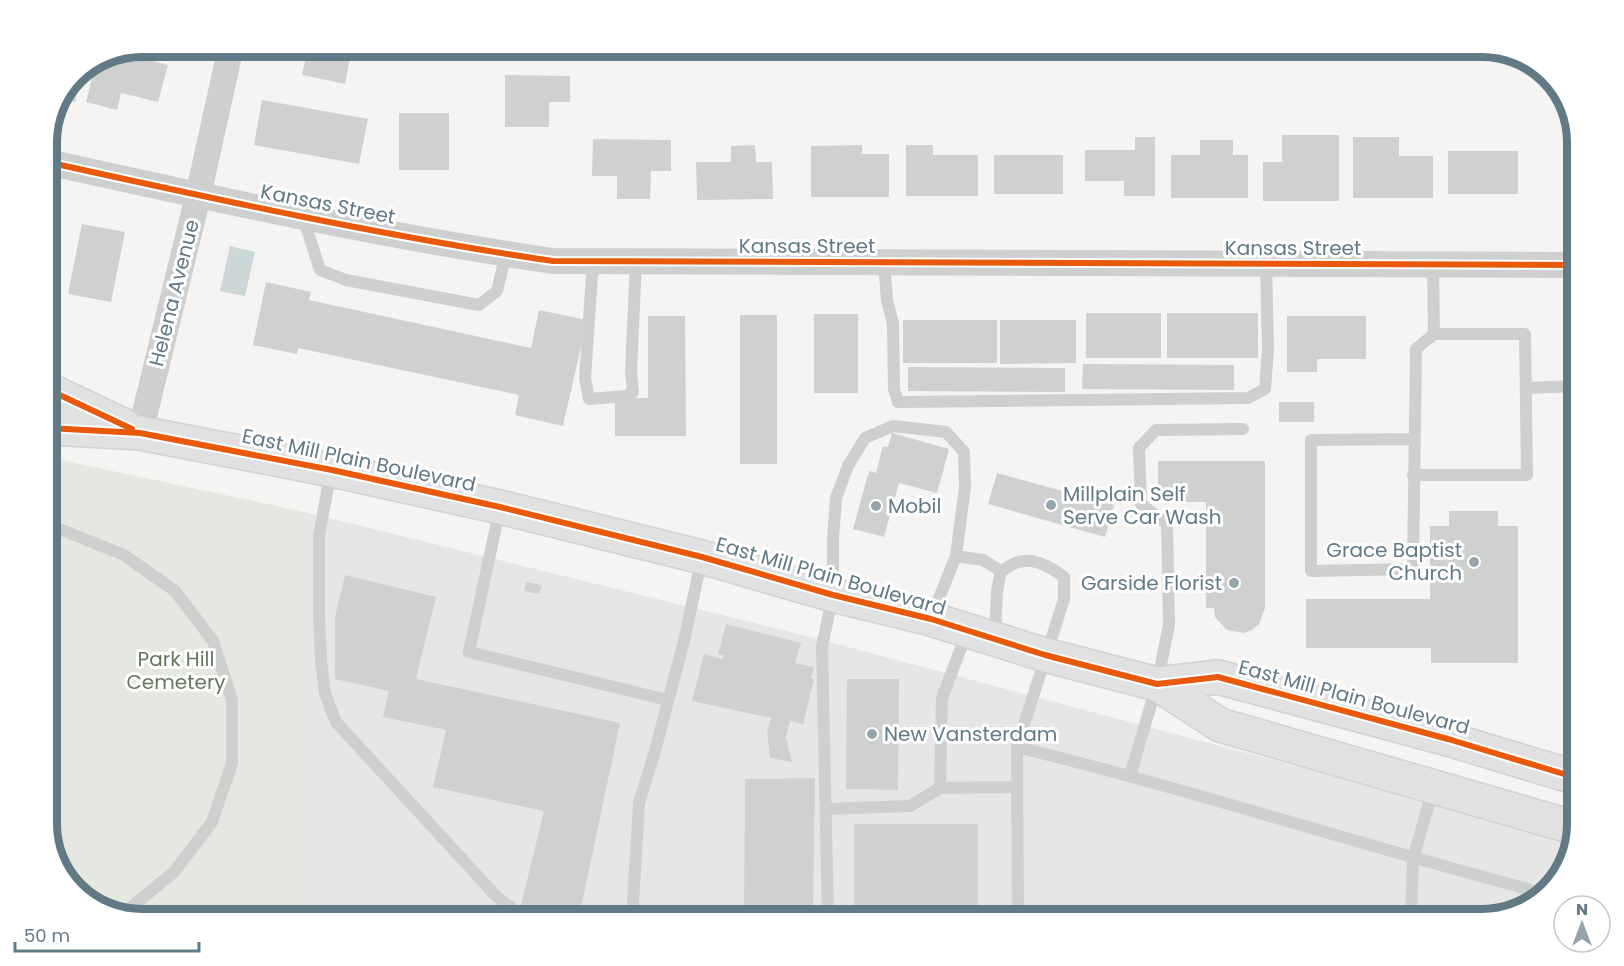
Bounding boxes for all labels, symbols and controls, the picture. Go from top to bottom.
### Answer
street label: Kansas Street [258,177,398,231]
street label: Helena Avenue [142,217,206,369]
street label: Kansas Street [739,232,875,260]
street label: Kansas Street [1225,234,1361,262]
street label: East Mill Plain Boulevard [240,422,478,498]
place label: Millplain Self Serve Car Wash [1063,480,1222,531]
place label: Mobil [888,492,941,520]
marker: Millplain Self Serve Car Wash [1044,498,1058,512]
marker: Mobil [869,499,883,513]
street label: East Mill Plain Boulevard [713,530,949,622]
place label: Grace Baptist Church [1326,536,1462,587]
marker: Grace Baptist Church [1467,555,1481,569]
place label: Garside Florist [1081,569,1222,597]
marker: Garside Florist [1227,576,1241,590]
park label: Park Hill Cemetery [126,645,226,696]
street label: East Mill Plain Boulevard [1235,653,1473,741]
place label: New Vansterdam [884,720,1057,748]
marker: New Vansterdam [865,727,879,741]
north arrow [1552,894,1612,954]
text: N [1576,898,1588,921]
scale bar [15,915,200,953]
text: 50 m [24,923,70,948]

